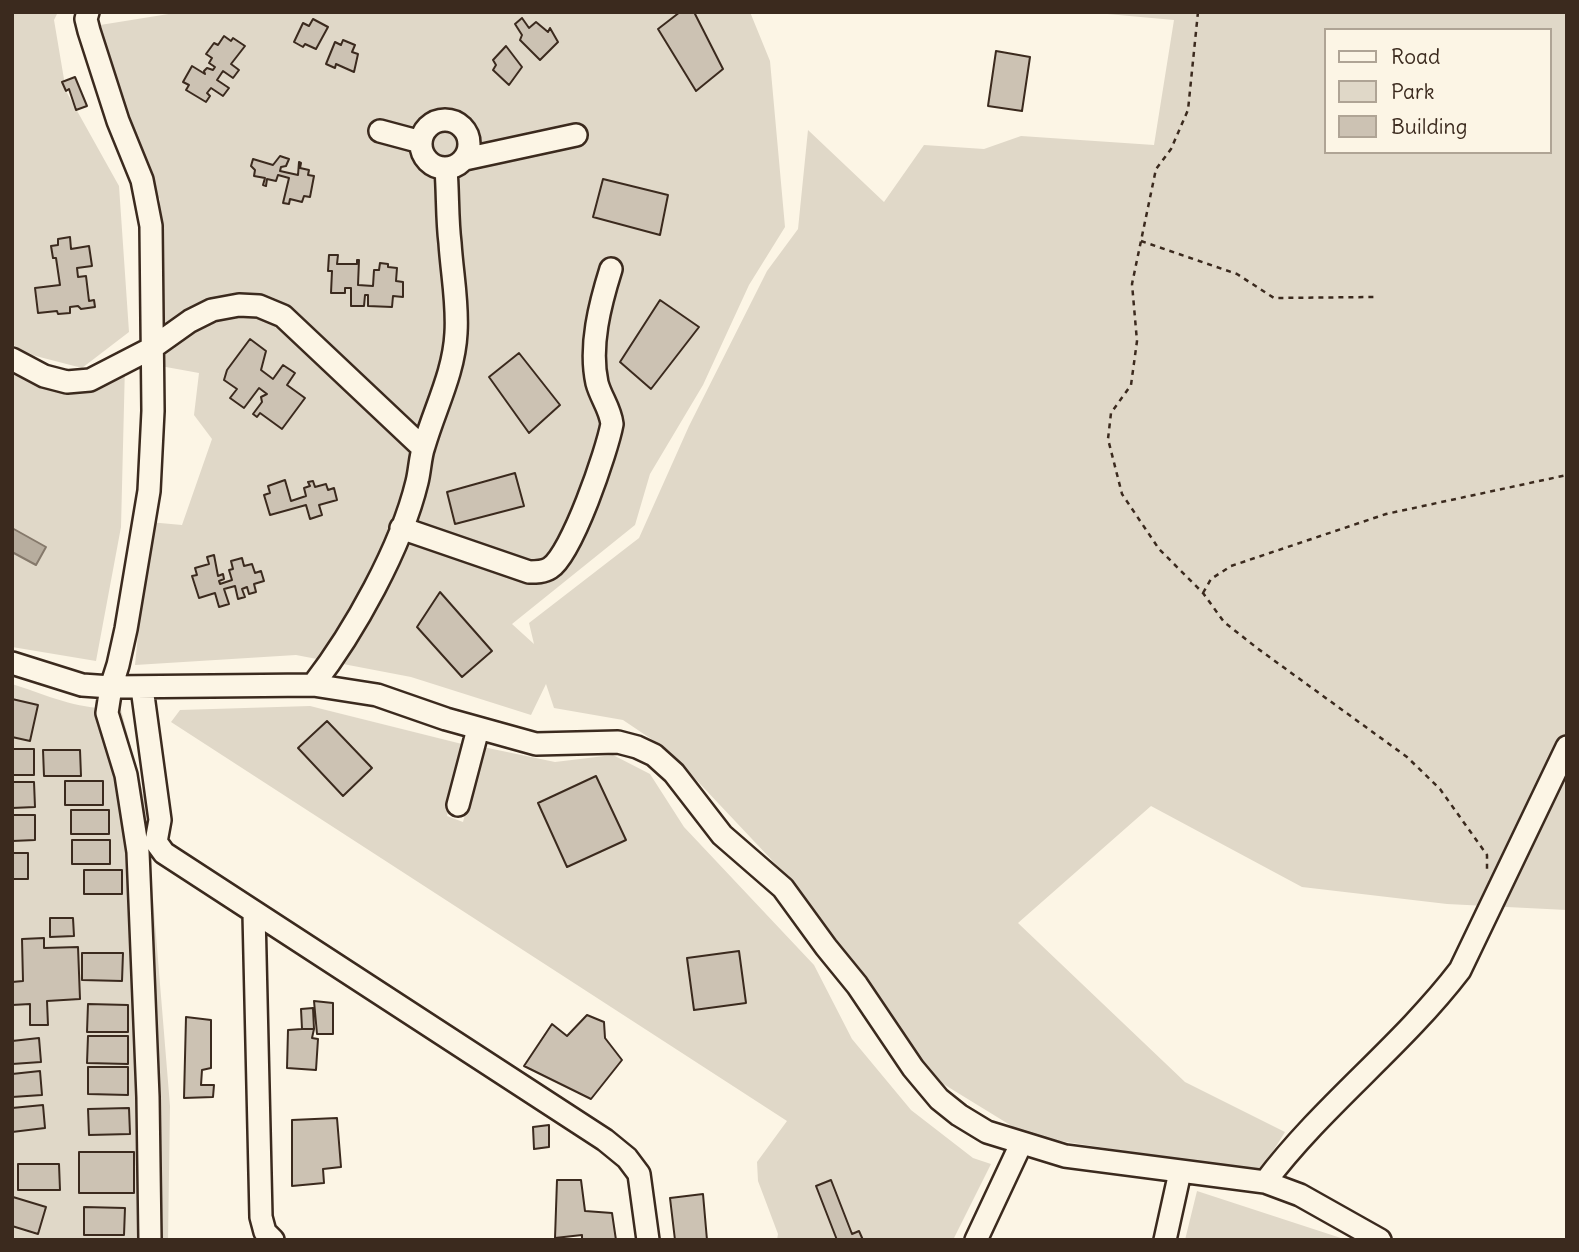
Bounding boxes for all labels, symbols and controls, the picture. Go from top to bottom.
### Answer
legend [1324,28,1551,154]
text: Road [1391,43,1440,70]
text: Park [1391,78,1434,105]
text: Building [1391,113,1467,140]

